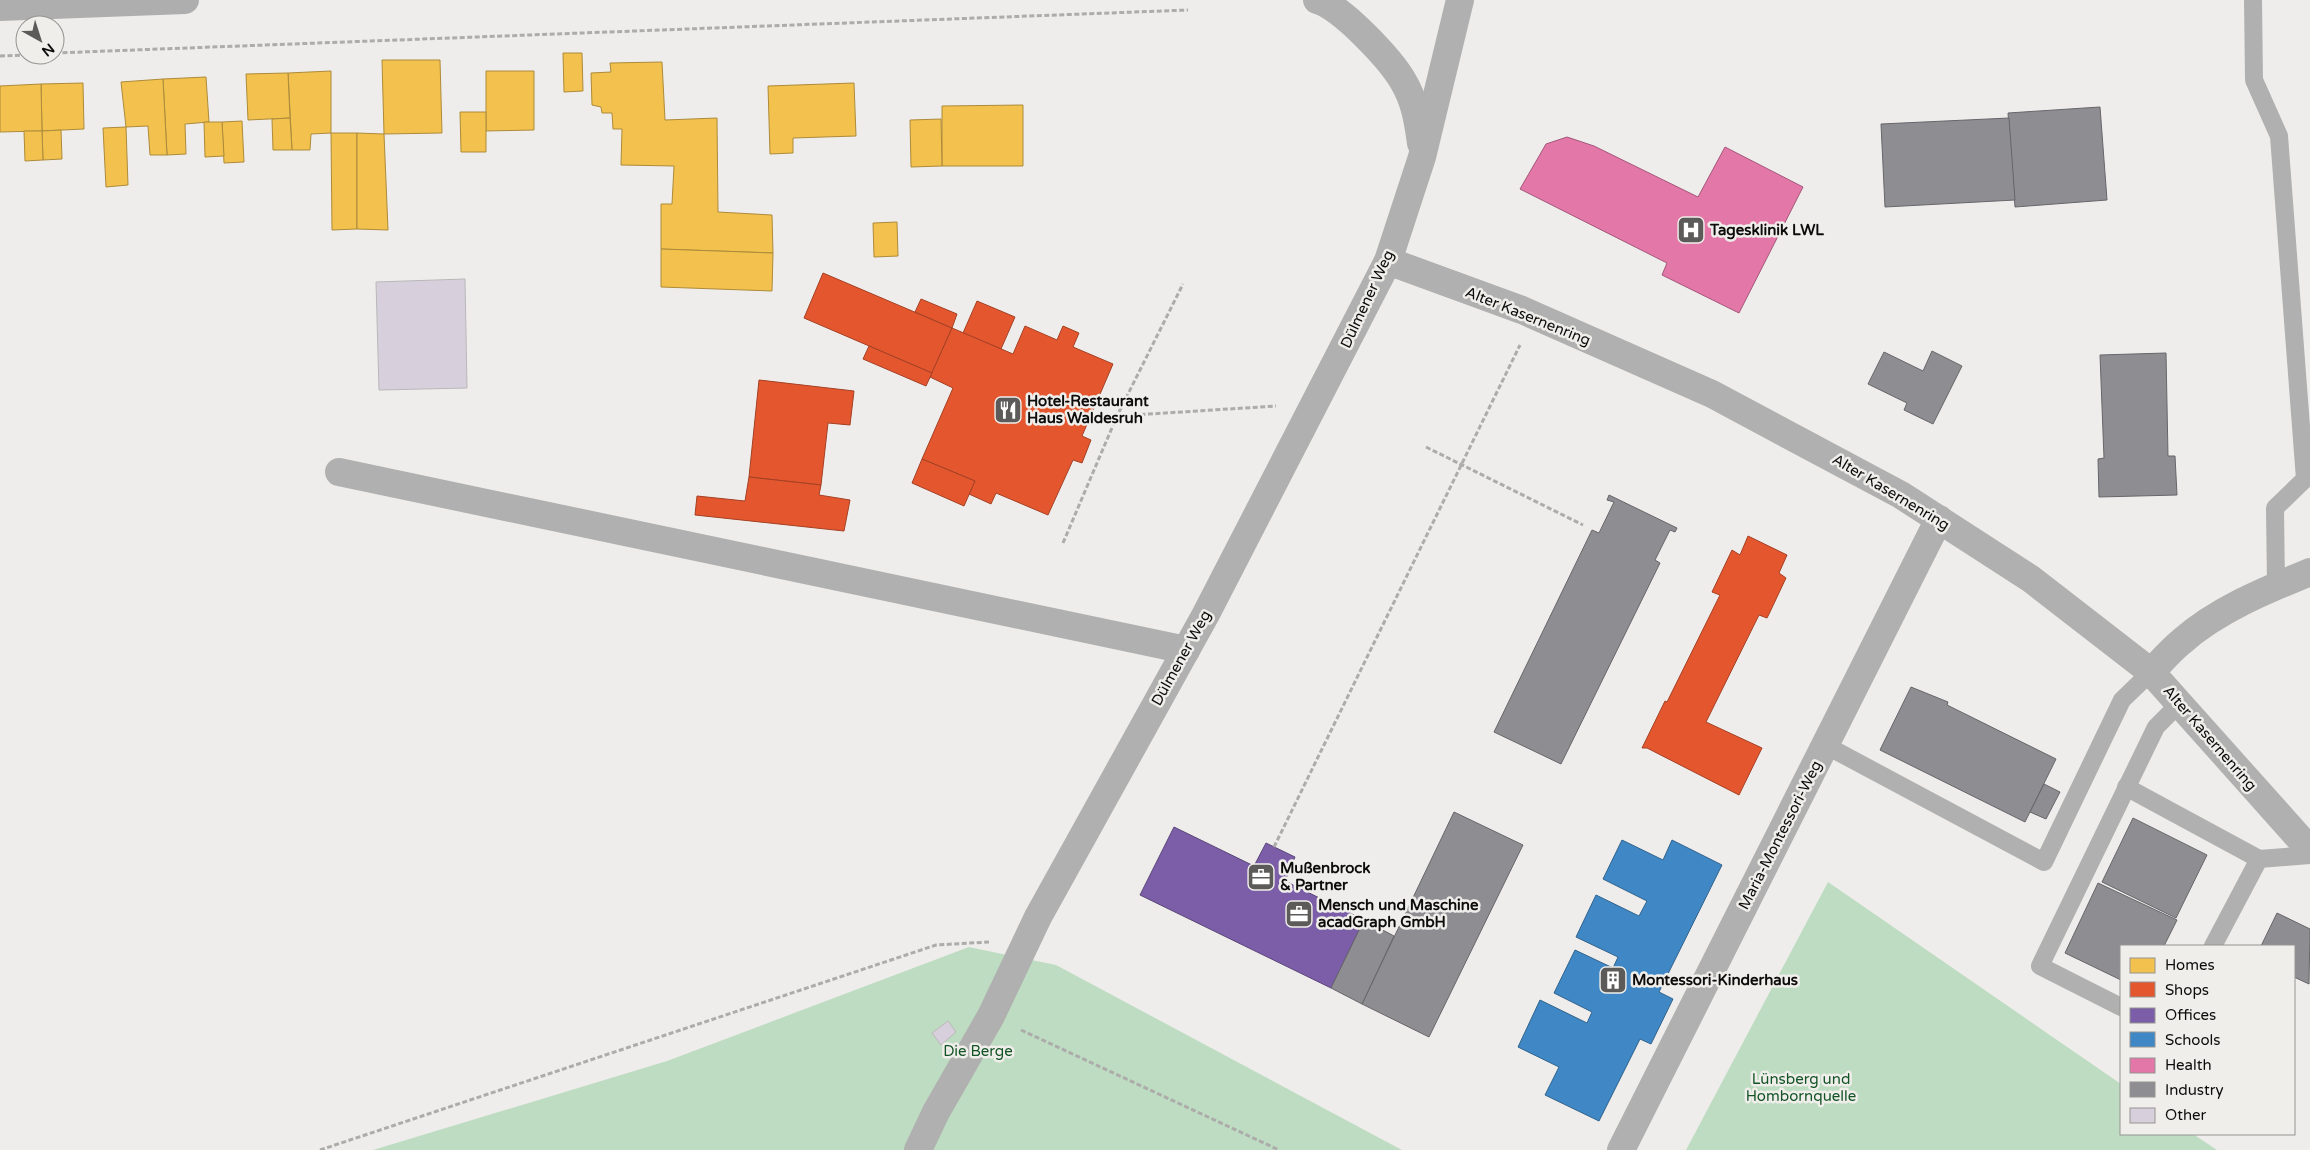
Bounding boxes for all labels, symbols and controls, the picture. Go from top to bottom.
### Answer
north arrow [15,15,65,65]
text: N [38,40,58,60]
hospital icon: Tagesklinik LWL [1676,215,1706,245]
place label: Tagesklinik LWL [1709,221,1824,240]
street label: Dülmener Weg [1336,247,1398,351]
street label: Alter Kasernenring [1463,283,1593,349]
place label: Hotel-Restaurant Haus Waldesruh [1027,392,1149,427]
restaurant icon: Hotel-Restaurant Haus Waldesruh [993,395,1023,425]
street label: Alter Kasernenring [1829,450,1953,534]
street label: Dülmener Weg [1147,607,1215,709]
street label: Alter Kasernenring [2159,682,2261,794]
street label: Maria-Montessori-Weg [1735,757,1825,913]
place label: Mußenbrock & Partner [1280,859,1370,894]
office icon: Mußenbrock & Partner [1246,862,1276,892]
place label: Mensch und Maschine acadGraph GmbH [1318,896,1479,932]
office icon: Mensch und Maschine acadGraph GmbH [1284,899,1314,929]
legend [2120,945,2295,1135]
text: Homes [2165,956,2215,974]
building icon: Montessori-Kinderhaus [1598,965,1628,995]
place label: Montessori-Kinderhaus [1632,971,1798,989]
text: Shops [2165,981,2209,999]
text: Offices [2165,1006,2216,1024]
text: Schools [2165,1031,2221,1049]
park label: Die Berge [943,1042,1013,1060]
text: Health [2165,1056,2212,1074]
park label: Lünsberg und Hombornquelle [1746,1070,1856,1105]
text: Industry [2165,1081,2224,1099]
text: Other [2165,1106,2207,1124]

